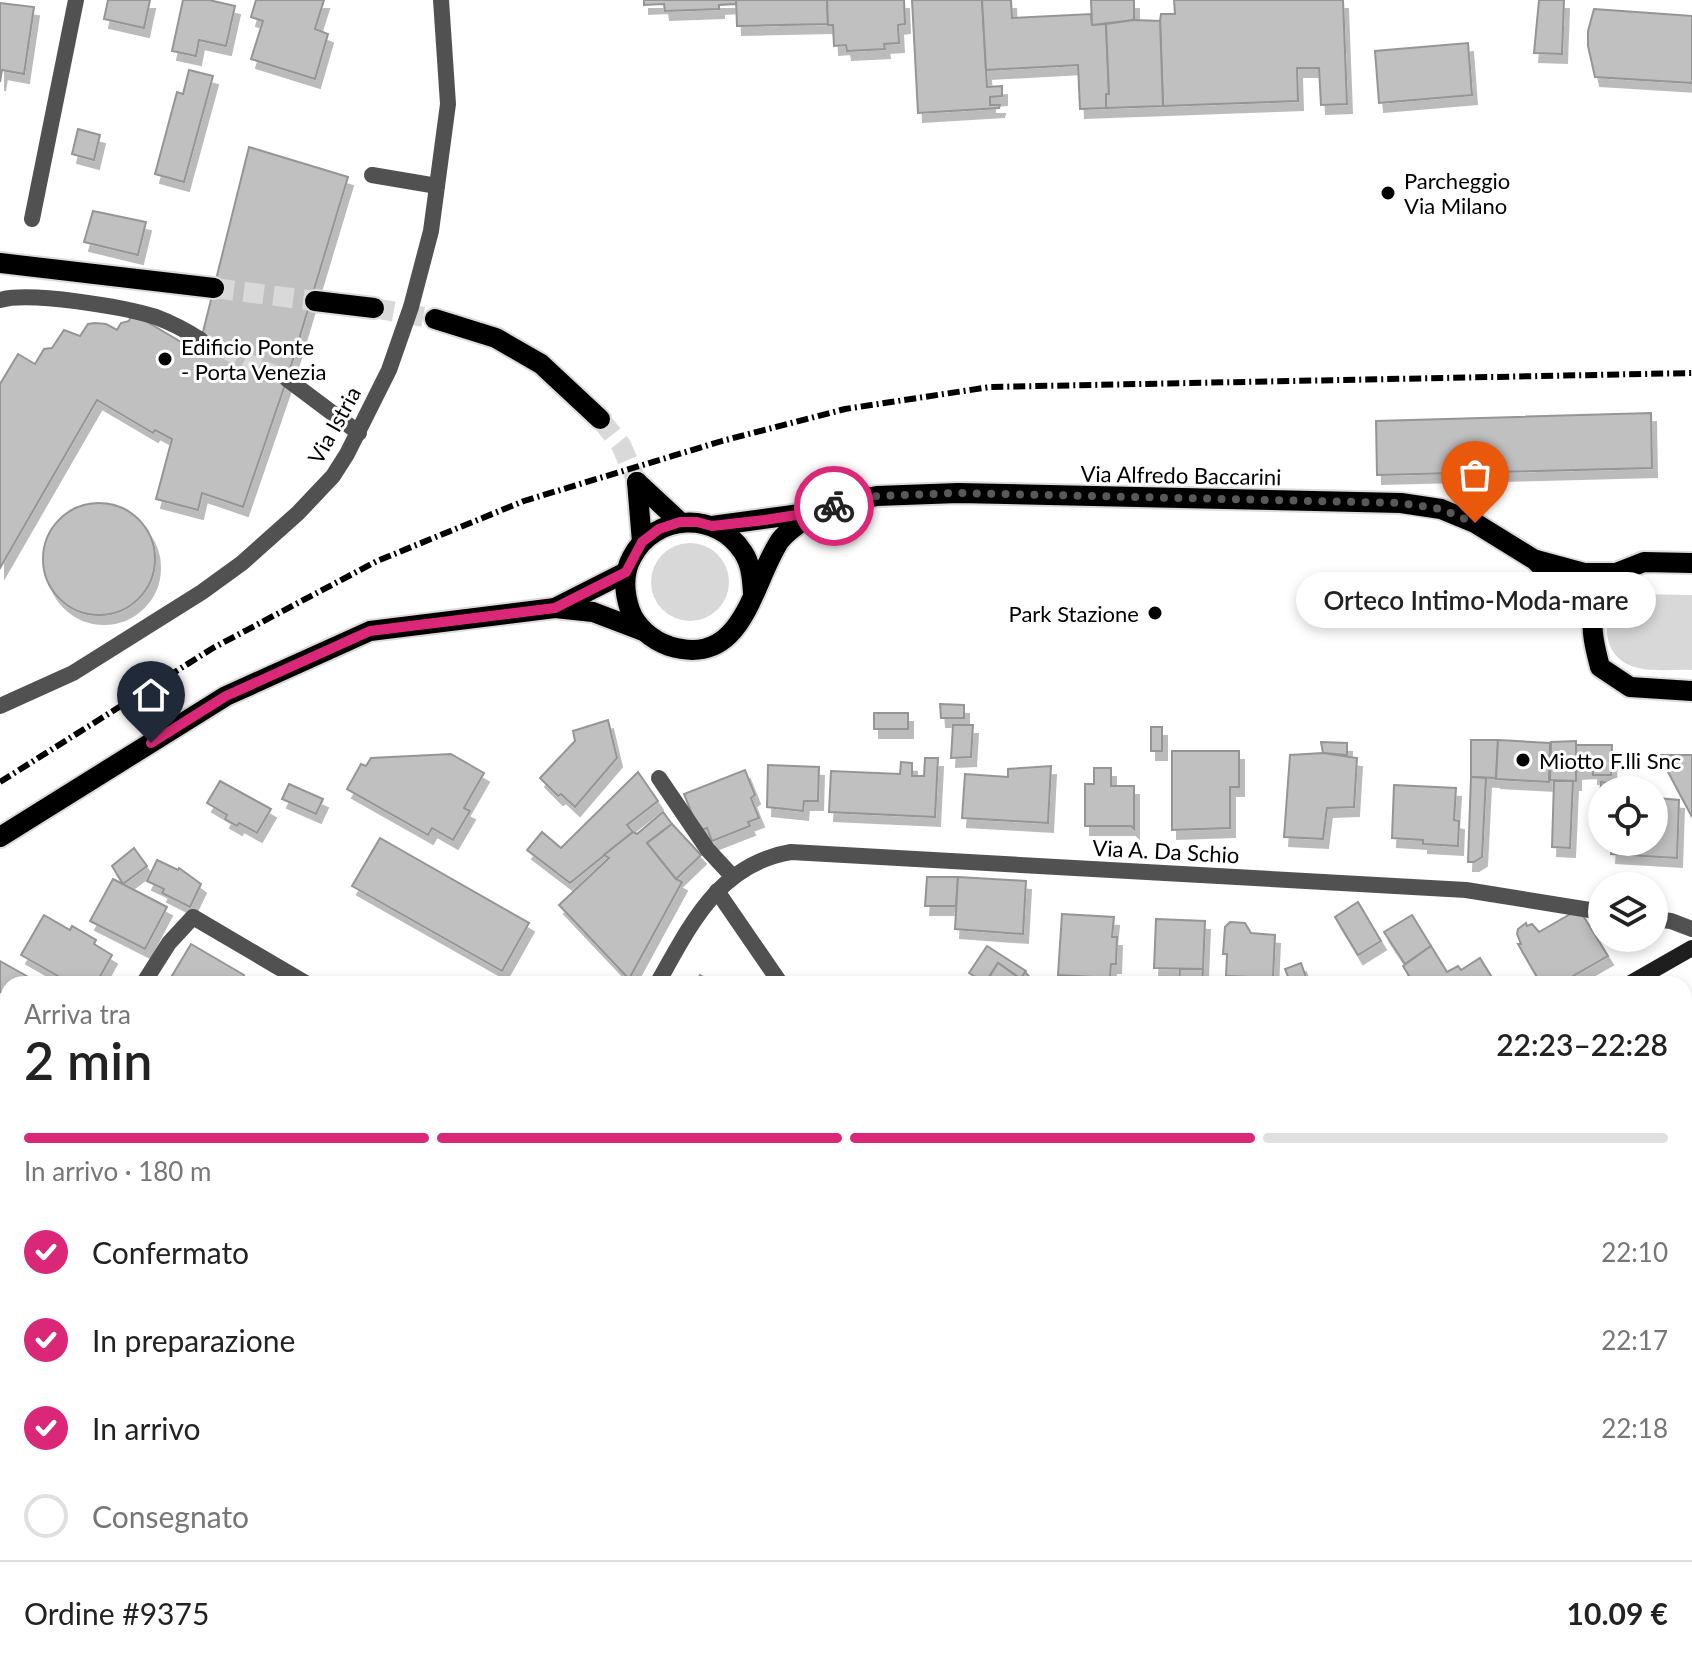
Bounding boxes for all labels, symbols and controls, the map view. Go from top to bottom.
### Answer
place label: Parcheggio Via Milano [1404,167,1510,219]
marker: Parcheggio Via Milano [1379,184,1397,202]
place label: Edificio Ponte - Porta Venezia [181,333,327,385]
marker: Edificio Ponte - Porta Venezia [156,350,174,368]
street label: Via Istria [302,382,366,468]
pin [1441,441,1509,523]
icon: bag [1453,453,1497,497]
street label: Via Alfredo Baccarini [1080,460,1282,490]
courier [794,466,874,546]
icon: bike [812,484,856,528]
callout: Orteco Intimo-Moda-mare [1295,571,1655,627]
text: Orteco Intimo-Moda-mare [1323,584,1629,616]
place label: Park Stazione [1009,600,1139,627]
marker: Park Stazione [1146,604,1164,622]
pin [117,661,185,743]
icon: home [129,673,173,717]
place label: Miotto F.lli Snc [1539,747,1681,774]
marker: Miotto F.lli Snc [1514,751,1532,769]
map controls [1588,776,1668,952]
button: locate [1588,776,1668,856]
street label: Via A. Da Schio [1092,834,1240,868]
button: layers [1588,872,1668,952]
text: Arriva tra [24,998,131,1030]
text: 22:23–22:28 [1496,1026,1668,1062]
text: 2 min [24,1029,152,1091]
text: In arrivo · 180 m [24,1155,212,1187]
icon: check [24,1230,68,1274]
text: Confermato [92,1234,249,1270]
text: 22:10 [1601,1236,1668,1268]
icon: check [24,1318,68,1362]
text: In preparazione [92,1322,295,1358]
text: 22:17 [1601,1324,1668,1356]
icon: check [24,1406,68,1450]
text: In arrivo [92,1410,201,1446]
text: 22:18 [1601,1412,1668,1444]
text: Consegnato [92,1498,249,1534]
text: Ordine #9375 [24,1595,209,1631]
text: 10.09 € [1567,1595,1668,1631]

